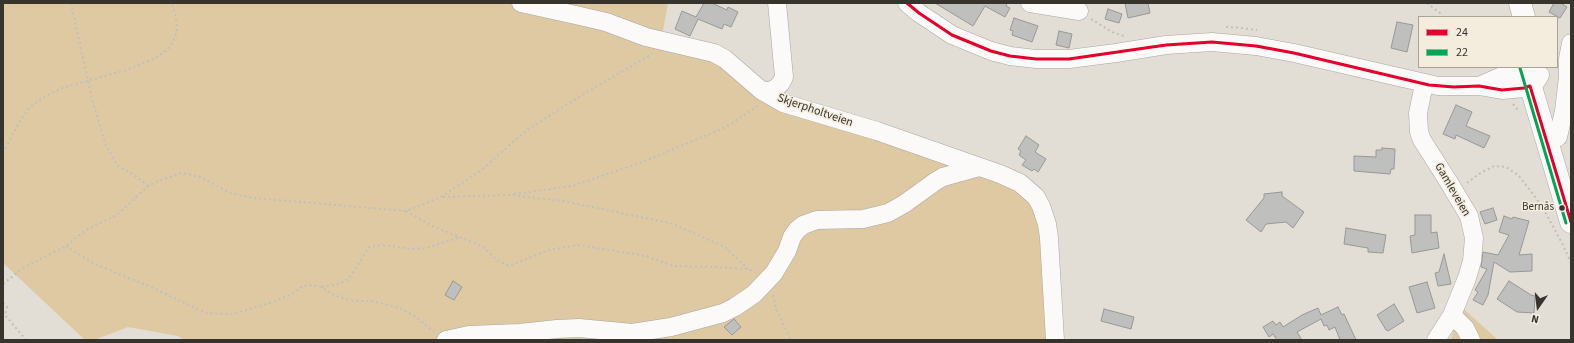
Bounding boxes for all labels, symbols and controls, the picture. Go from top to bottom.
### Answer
legend [1418,16,1558,68]
text: 24 [1456,24,1468,41]
text: 22 [1456,44,1468,61]
street label: Skjerpholtveien [775,91,855,131]
street label: Gamleveien [1431,161,1473,219]
place label: Bernås [1522,201,1554,215]
marker: Bernås [1557,203,1567,213]
north arrow [1518,287,1558,327]
text: N [1530,311,1540,327]

